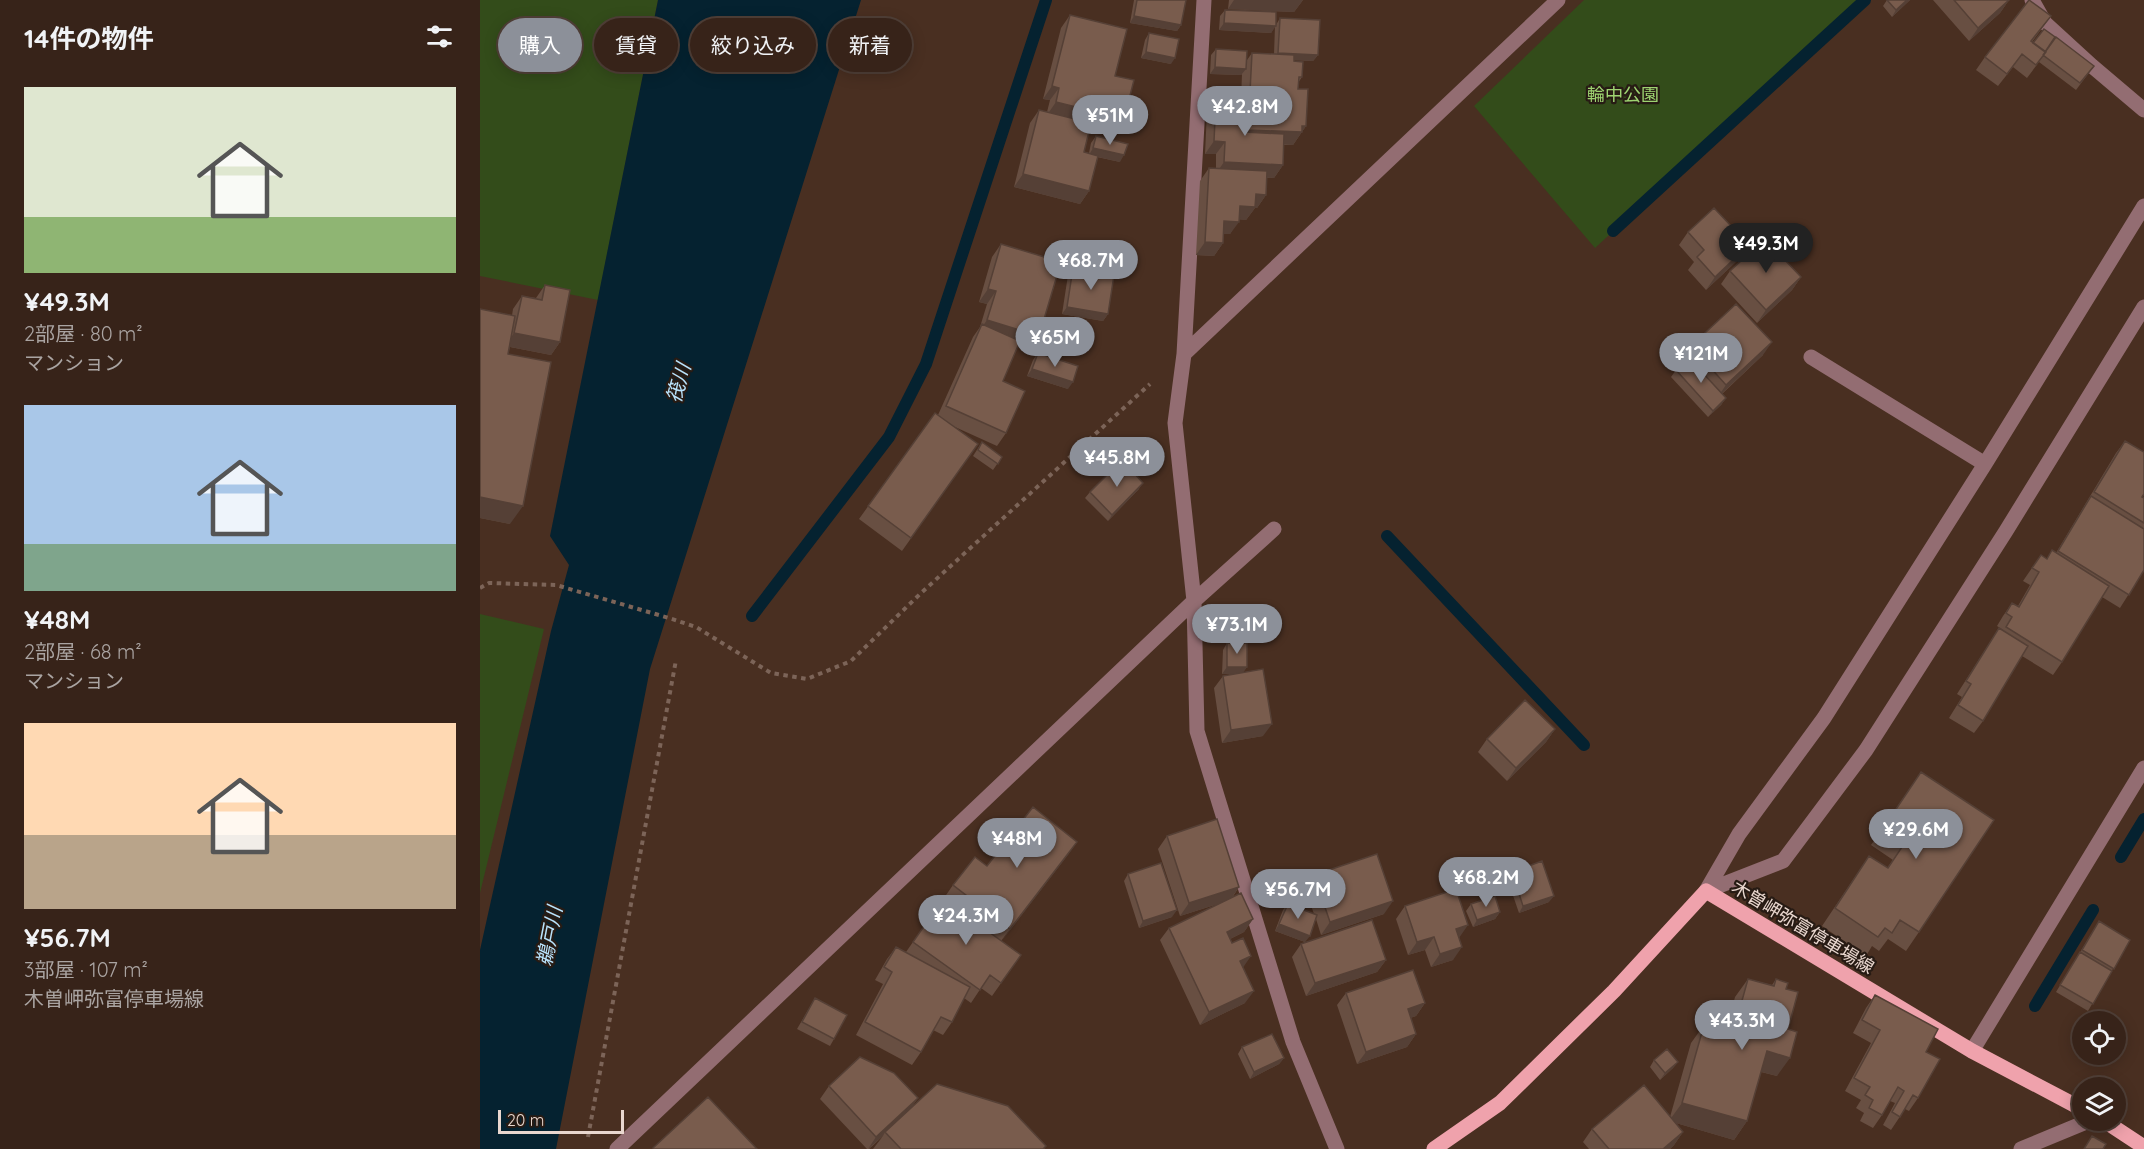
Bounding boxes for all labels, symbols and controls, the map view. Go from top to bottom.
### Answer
chip: 購入 [498,18,582,72]
chip: 賃貸 [594,18,678,72]
chip: 絞り込み [690,18,816,72]
chip: 新着 [828,18,912,72]
icon: filters [423,20,456,53]
text: 14件の物件 [24,22,153,55]
park label: 輪中公園 [1587,83,1659,106]
pin: ¥42.8M [1196,86,1294,137]
text: ¥42.8M [1211,93,1279,118]
pin: ¥51M [1074,95,1146,146]
text: ¥51M [1086,102,1134,127]
icon: home [186,126,294,234]
pin: ¥49.3M [1717,223,1815,274]
text: ¥49.3M [1733,230,1799,255]
pin: ¥68.7M [1042,240,1140,291]
text: ¥68.7M [1058,247,1124,272]
text: ¥49.3M [24,285,110,318]
pin: ¥65M [1019,317,1091,368]
text: 2部屋 · 80 m² [24,321,143,346]
text: ¥65M [1030,324,1080,349]
pin: ¥121M [1659,333,1743,384]
text: ¥121M [1673,340,1729,365]
text: マンション [24,350,124,375]
water label: 筏川 [660,358,696,406]
pin: ¥45.8M [1068,437,1166,488]
icon: home [186,444,294,552]
text: ¥45.8M [1084,444,1150,469]
text: ¥48M [24,603,90,636]
pin: ¥73.1M [1188,604,1286,655]
text: ¥73.1M [1206,611,1268,636]
text: 2部屋 · 68 m² [24,639,142,664]
text: マンション [24,668,124,693]
icon: home [186,762,294,870]
pin: ¥29.6M [1867,809,1965,860]
text: ¥29.6M [1883,816,1949,841]
pin: ¥48M [981,818,1053,869]
text: ¥48M [991,825,1043,850]
pin: ¥68.2M [1437,857,1535,908]
text: ¥68.2M [1453,864,1519,889]
pin: ¥56.7M [1249,869,1347,920]
street label: 木曽岬弥富停車場線 [1728,875,1878,979]
text: ¥56.7M [1265,876,1331,901]
pin: ¥24.3M [917,895,1015,946]
water label: 鵜戸川 [531,902,567,968]
text: ¥24.3M [932,902,1000,927]
text: ¥56.7M [24,921,111,954]
text: 3部屋 · 107 m² [24,957,148,982]
text: 木曽岬弥富停車場線 [24,986,204,1011]
pin: ¥43.3M [1693,1000,1791,1051]
text: ¥43.3M [1709,1007,1775,1032]
map controls [2072,1011,2126,1131]
button: locate [2072,1011,2126,1065]
button: layers [2072,1077,2126,1131]
scale bar [498,1107,624,1134]
text: 20 m [507,1110,544,1130]

